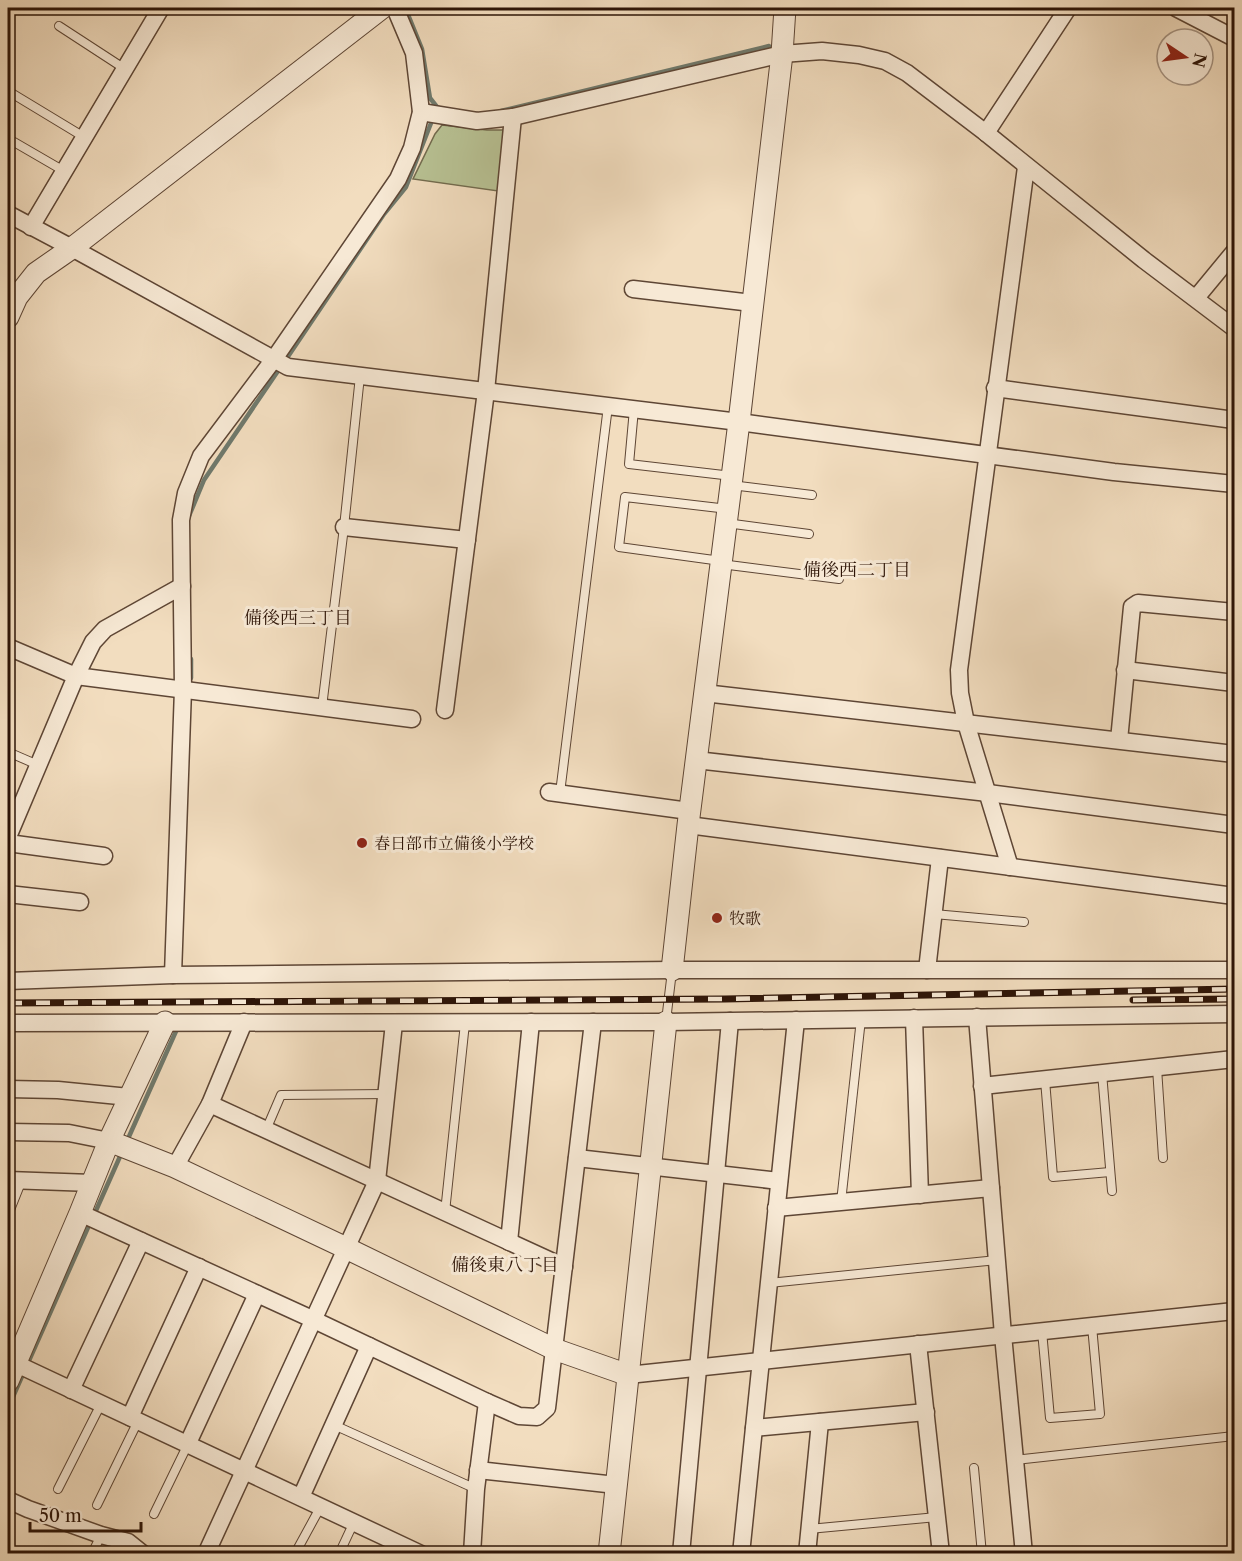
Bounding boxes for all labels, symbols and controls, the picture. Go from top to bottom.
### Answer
north arrow [1155,27,1215,87]
text: N [1188,51,1211,69]
district label: 備後西二丁目 [803,559,911,581]
district label: 備後西三丁目 [244,607,352,629]
place label: 春日部市立備後小学校 [374,833,534,853]
marker: 春日部市立備後小学校 [355,836,369,850]
place label: 牧歌 [729,908,761,928]
marker: 牧歌 [710,911,724,925]
district label: 備後東八丁目 [451,1254,559,1276]
scale bar [30,1495,141,1533]
text: 50 m [39,1505,82,1527]

